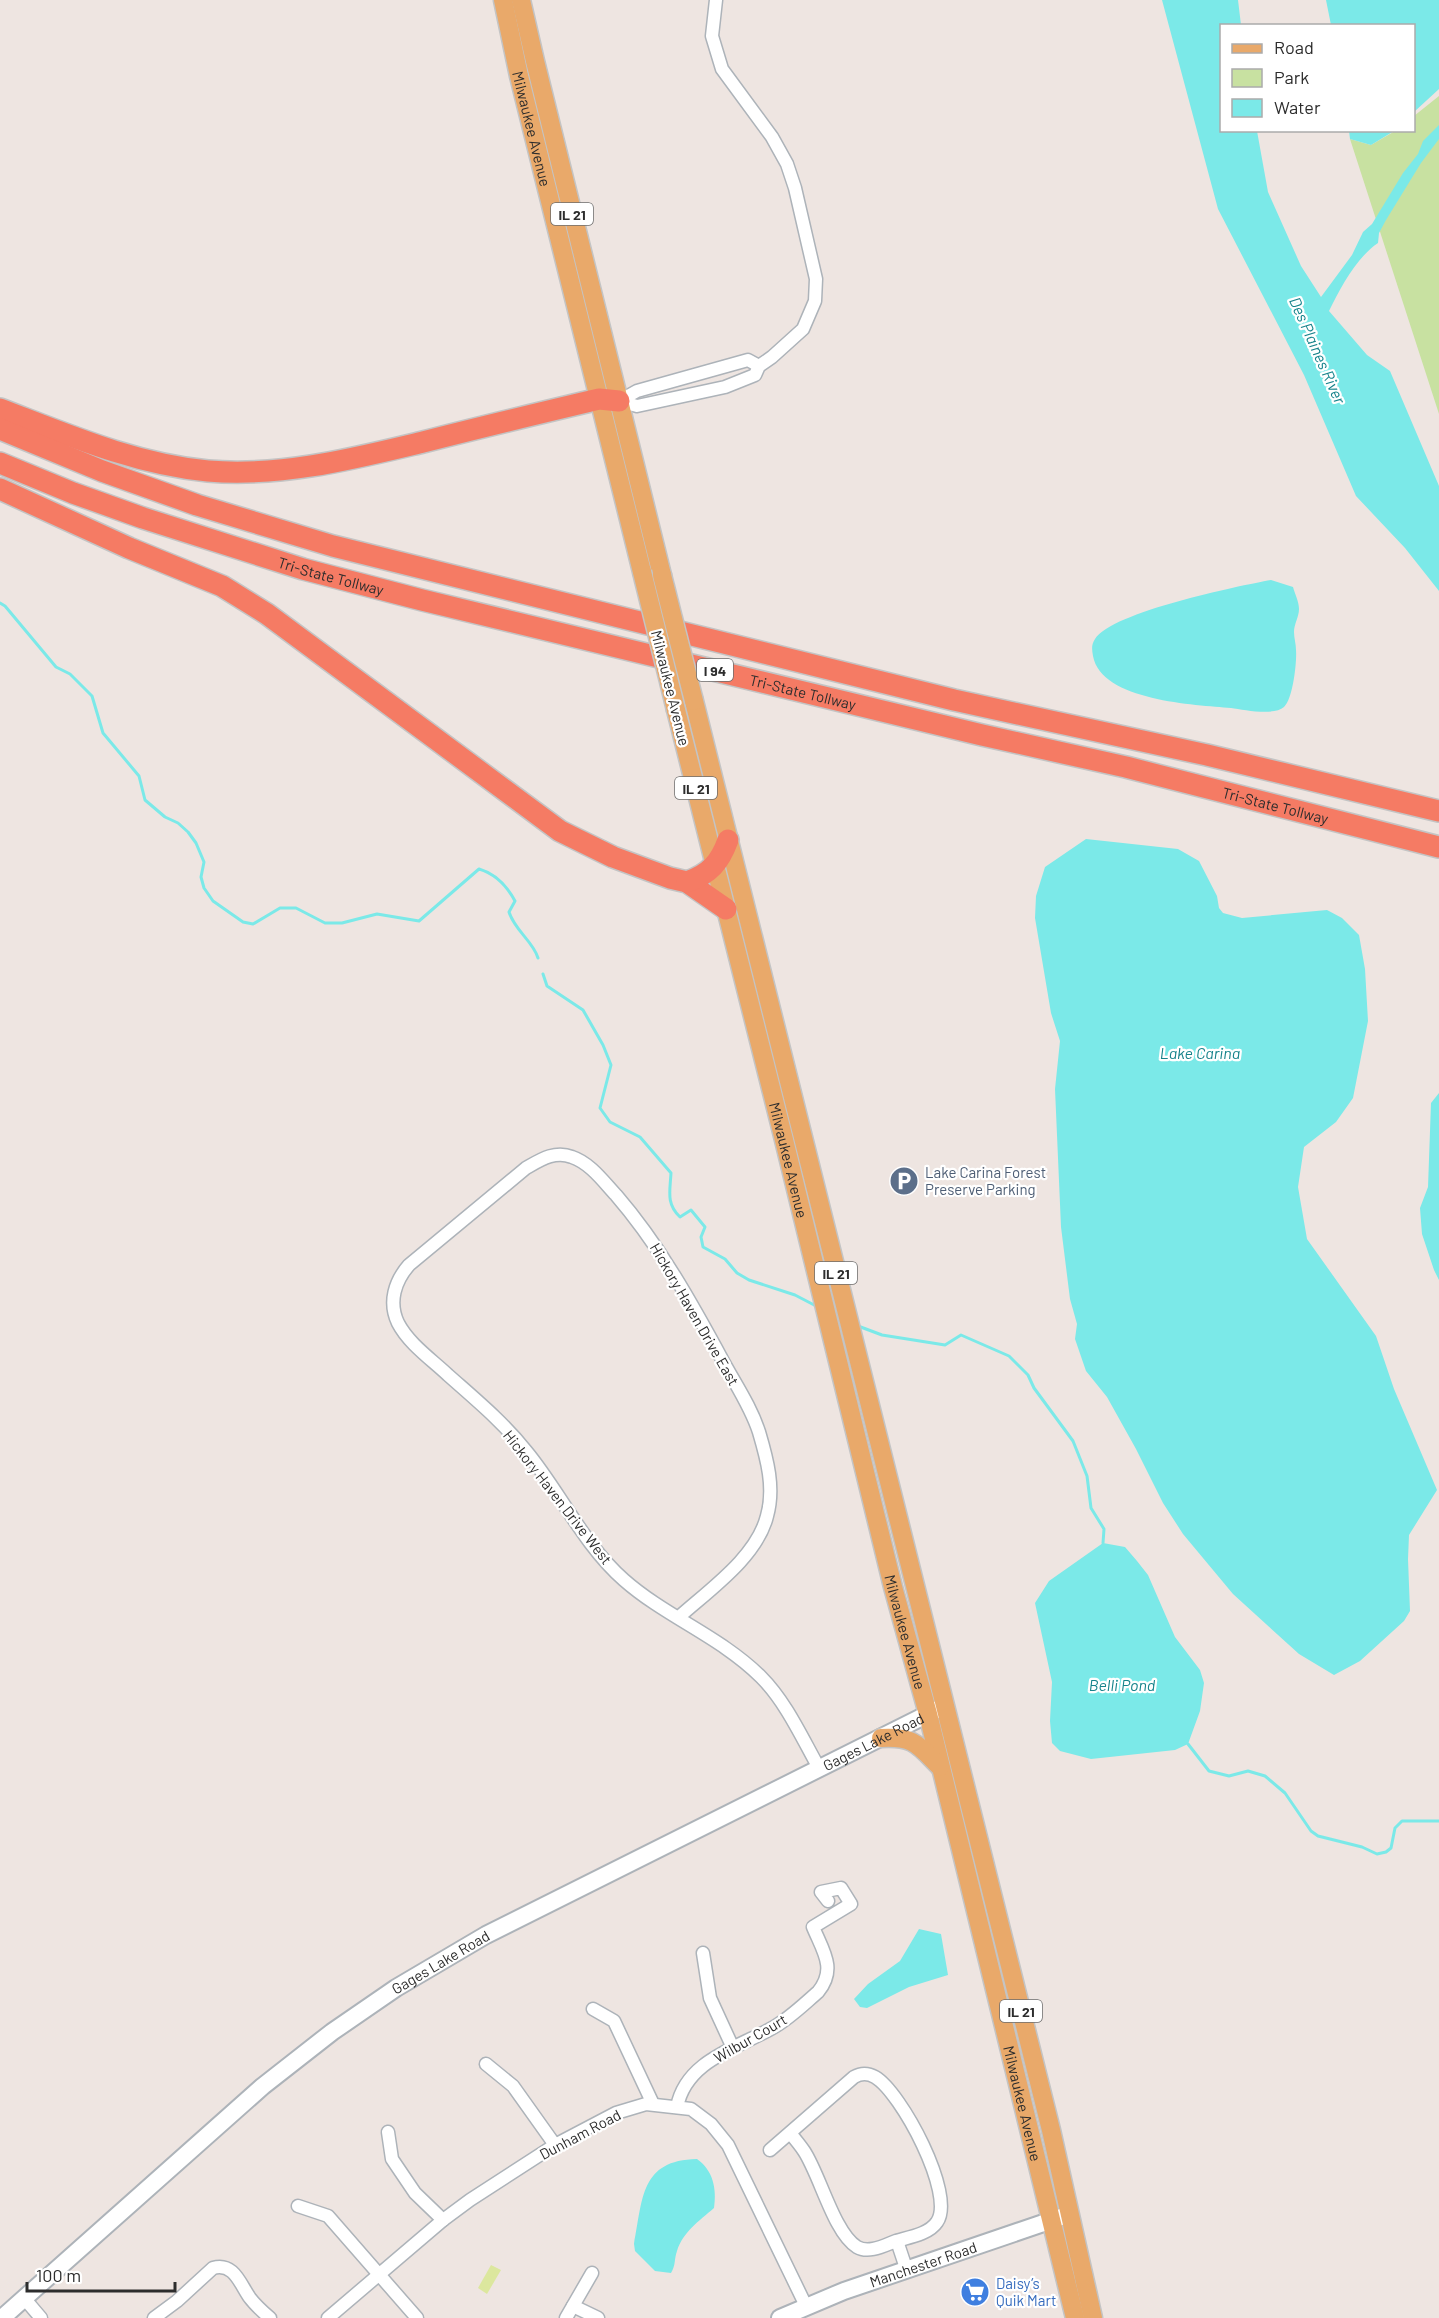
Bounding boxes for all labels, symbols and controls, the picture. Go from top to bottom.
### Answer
legend [1220,24,1415,132]
text: Road [1274,36,1314,58]
text: Park [1274,66,1309,88]
street label: Milwaukee Avenue [509,69,555,188]
text: Water [1274,96,1321,118]
road number: IL 21 [551,203,593,225]
water label: Des Plaines River [1286,294,1351,408]
street label: Tri-State Tollway [276,553,386,599]
street label: Milwaukee Avenue [648,628,694,748]
road number: I 94 [697,659,733,681]
street label: Tri-State Tollway [748,670,858,713]
road number: IL 21 [675,777,717,799]
street label: Tri-State Tollway [1221,783,1331,827]
water label: Lake Carina [1160,1043,1240,1062]
street label: Milwaukee Avenue [766,1100,812,1220]
place label: Lake Carina Forest Preserve Parking [925,1163,1046,1198]
parking icon: Lake Carina Forest Preserve Parking [888,1165,920,1197]
street label: Hickory Haven Drive East [647,1239,743,1389]
road number: IL 21 [815,1262,857,1284]
street label: Hickory Haven Drive West [500,1426,616,1568]
street label: Milwaukee Avenue [881,1573,930,1691]
water label: Belli Pond [1089,1675,1156,1694]
street label: Gages Lake Road [820,1709,927,1774]
street label: Gages Lake Road [388,1926,493,1998]
road number: IL 21 [1000,2000,1042,2022]
street label: Wilbur Court [710,2010,790,2066]
street label: Milwaukee Avenue [1000,2044,1046,2163]
street label: Dunham Road [536,2105,624,2163]
street label: Manchester Road [867,2237,979,2291]
scale bar [27,2255,176,2293]
text: 100 m [36,2264,81,2286]
place label: Daisy’s Quik Mart [996,2274,1057,2309]
supermarket icon: Daisy’s Quik Mart [959,2276,991,2308]

